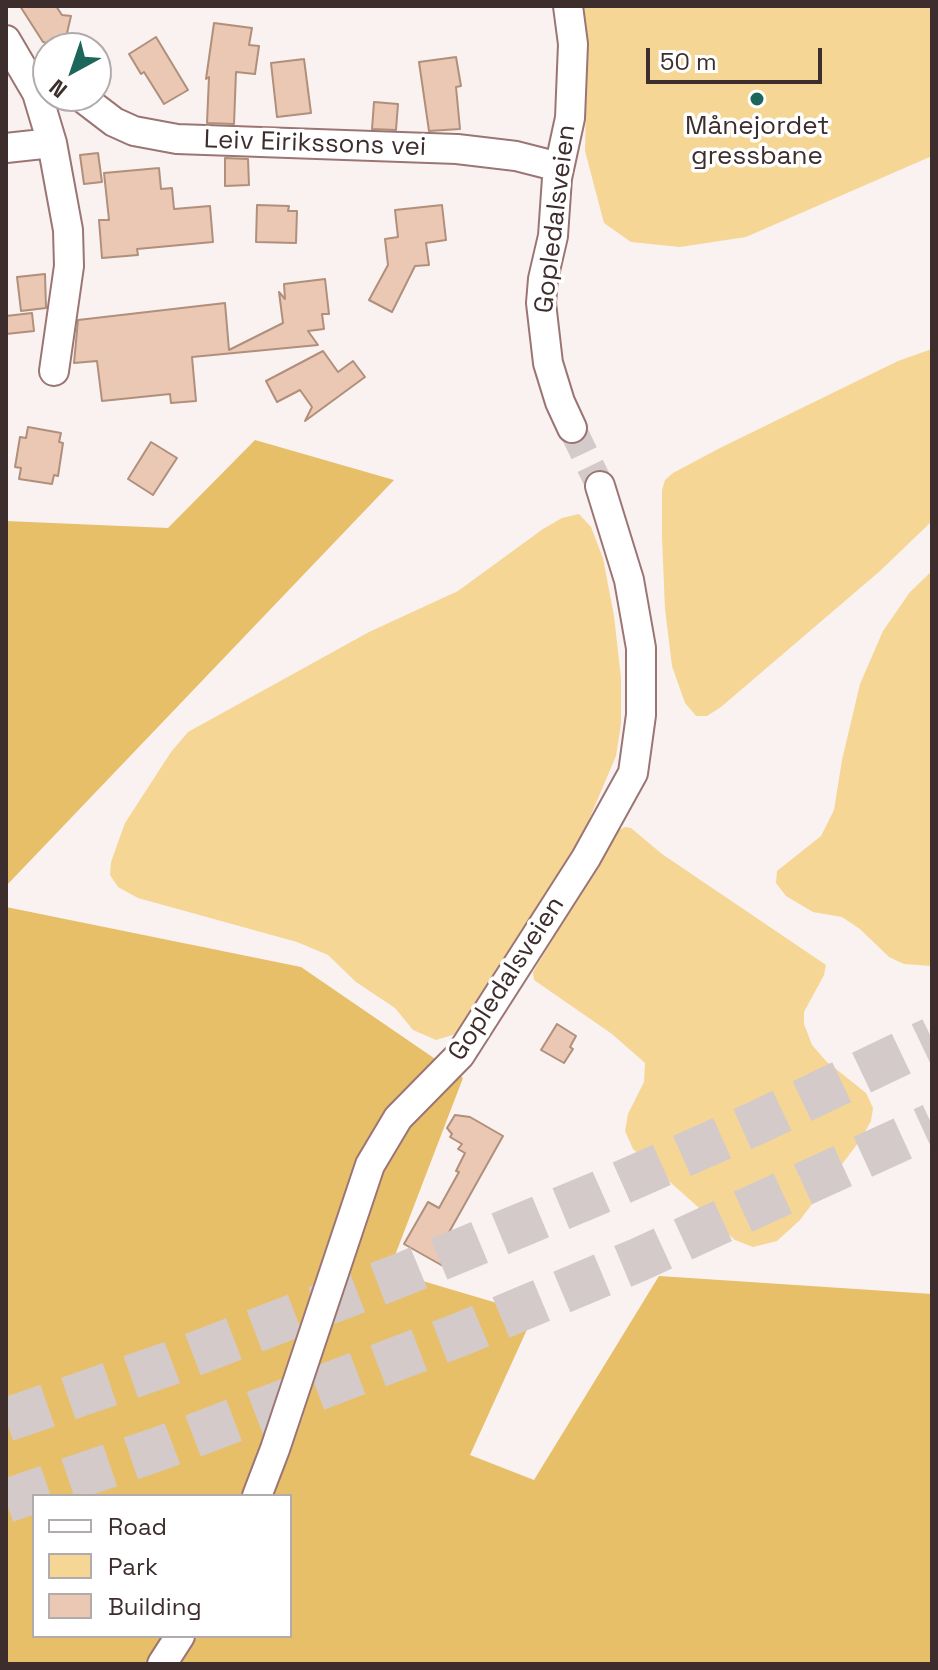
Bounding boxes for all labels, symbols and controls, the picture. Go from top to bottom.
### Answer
north arrow [32,32,112,112]
scale bar [650,32,826,82]
text: 50 m [660,46,717,77]
text: N [43,73,73,104]
marker: Månejordet gressbane [748,90,766,108]
place label: Månejordet gressbane [685,111,829,172]
street label: Gopledalsveien [529,123,583,315]
street label: Leiv Eirikssons vei [203,125,427,163]
street label: Gopledalsveien [442,891,572,1067]
legend [32,1494,292,1638]
text: Road [108,1511,167,1542]
text: Park [108,1551,158,1582]
text: Building [108,1591,202,1622]

